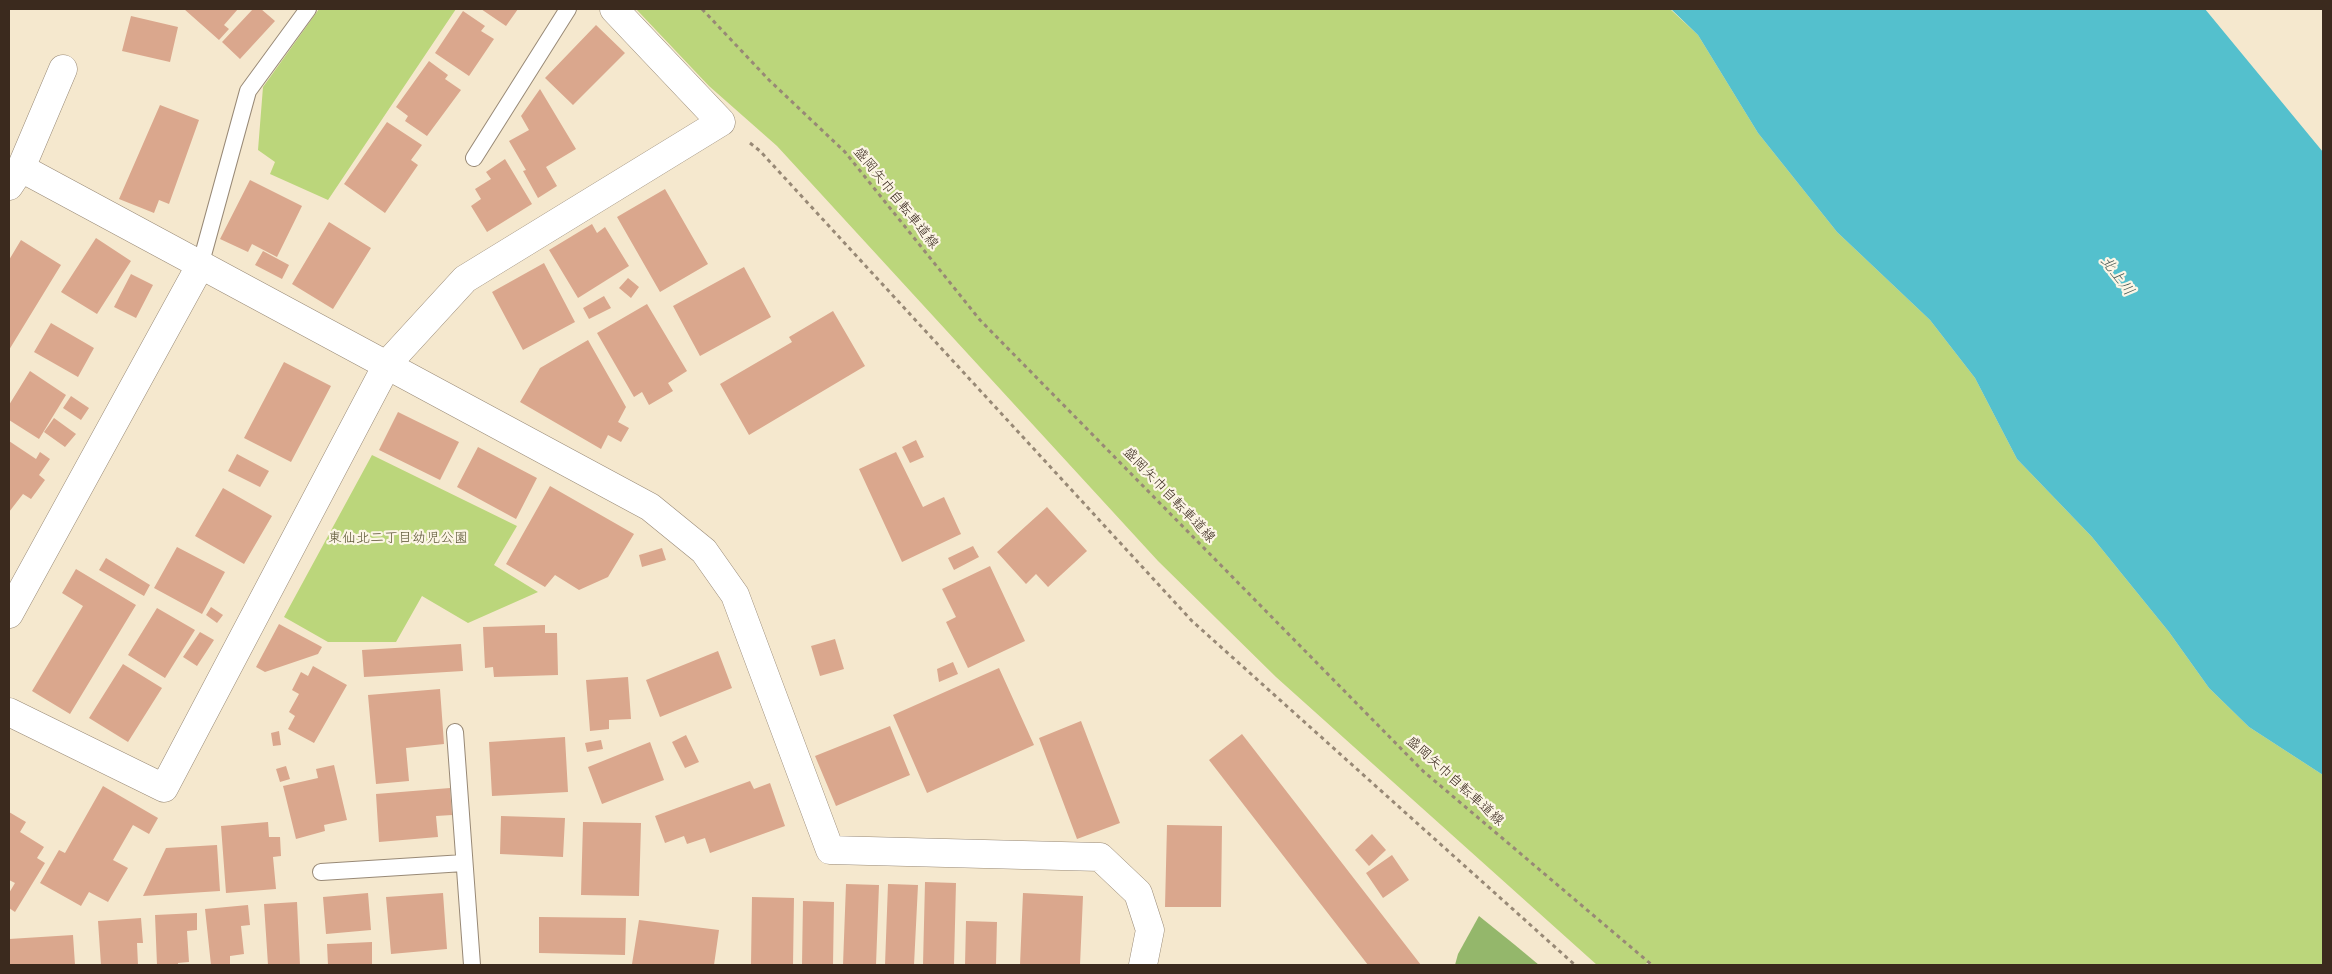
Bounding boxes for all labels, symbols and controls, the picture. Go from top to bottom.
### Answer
street label: 盛岡矢巾自転車道線 [850,144,942,252]
water label: 北上川 [2096,253,2138,299]
street label: 盛岡矢巾自転車道線 [1119,444,1219,546]
park label: 東仙北二丁目幼児公園 [328,530,468,546]
street label: 盛岡矢巾自転車道線 [1403,733,1507,829]

